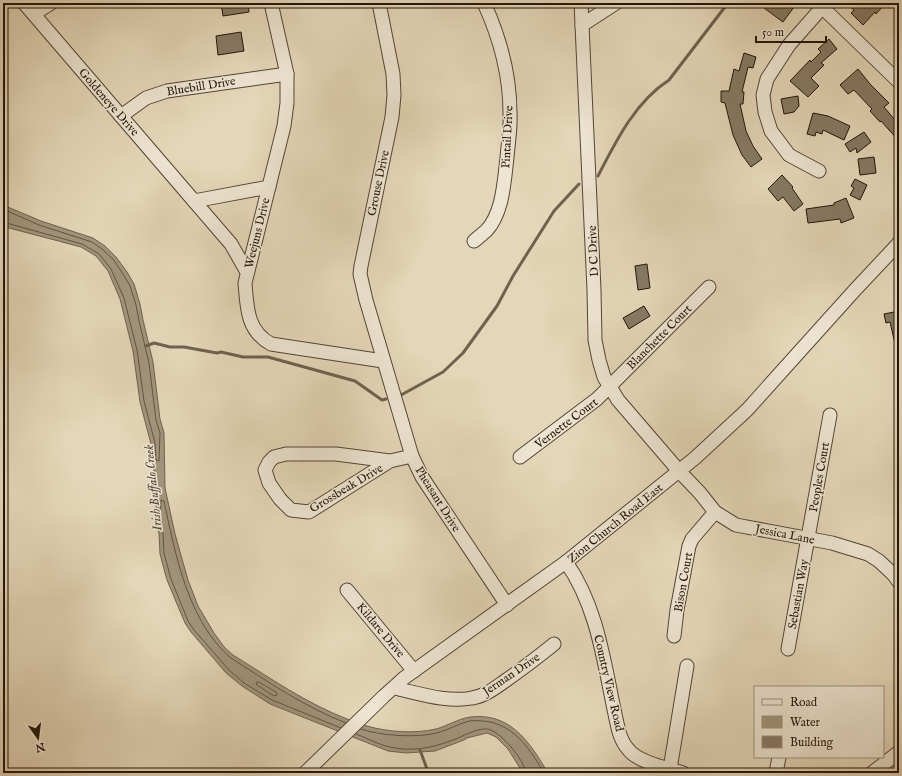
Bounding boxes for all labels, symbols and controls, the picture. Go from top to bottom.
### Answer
scale bar [756,18,826,44]
text: 50 m [762,25,784,40]
street label: Goldeneye Drive [75,65,142,140]
street label: Bluebill Drive [166,74,237,99]
street label: Pintail Drive [498,105,517,169]
street label: Grouse Drive [364,148,393,217]
street label: Weejuns Drive [241,196,274,270]
street label: D C Drive [585,224,602,277]
street label: Blanchette Court [624,302,695,373]
street label: Vernette Court [531,395,601,453]
street label: Peoples Court [806,441,834,513]
water label: Irish Buffalo Creek [140,443,167,533]
street label: Grossbeak Drive [307,460,386,516]
street label: Pheasant Drive [411,464,464,535]
street label: Zion Church Road East [565,480,666,566]
street label: Jessica Lane [752,521,816,549]
street label: Bison Court [671,551,696,613]
street label: Sebastian Way [785,558,812,630]
street label: Kildare Drive [353,600,408,661]
street label: Country View Road [590,633,627,734]
street label: Jerman Drive [478,649,544,701]
legend [754,686,884,758]
text: Road [790,695,818,710]
text: Water [790,715,821,730]
north arrow [18,718,58,758]
text: Building [790,735,834,750]
text: N [33,739,47,755]

